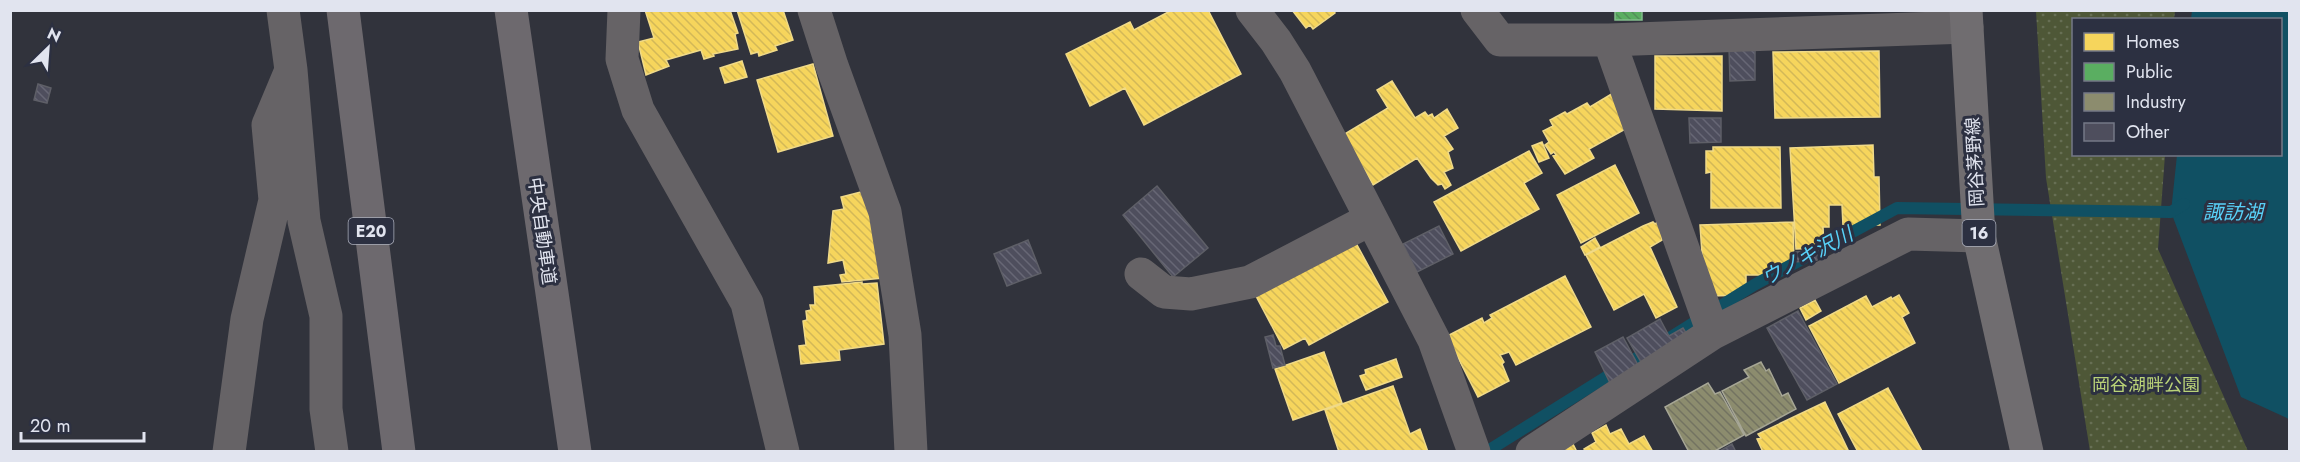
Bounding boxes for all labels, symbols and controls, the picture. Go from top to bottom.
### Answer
north arrow [18,18,78,78]
legend [2072,18,2282,156]
text: N [44,22,65,48]
text: Homes [2126,29,2179,55]
text: Public [2126,59,2173,85]
text: Industry [2126,89,2186,115]
street label: 岡谷茅野線 [1960,116,1990,208]
text: Other [2126,119,2170,145]
street label: 中央自動車道 [522,176,562,286]
water label: 諏訪湖 [2203,198,2266,227]
road number: E20 [348,218,394,244]
water label: ウノキ沢川 [1756,219,1860,293]
road number: 16 [1962,220,1996,246]
park label: 岡谷湖畔公園 [2092,372,2200,398]
scale bar [21,405,144,443]
text: 20 m [30,413,70,439]

